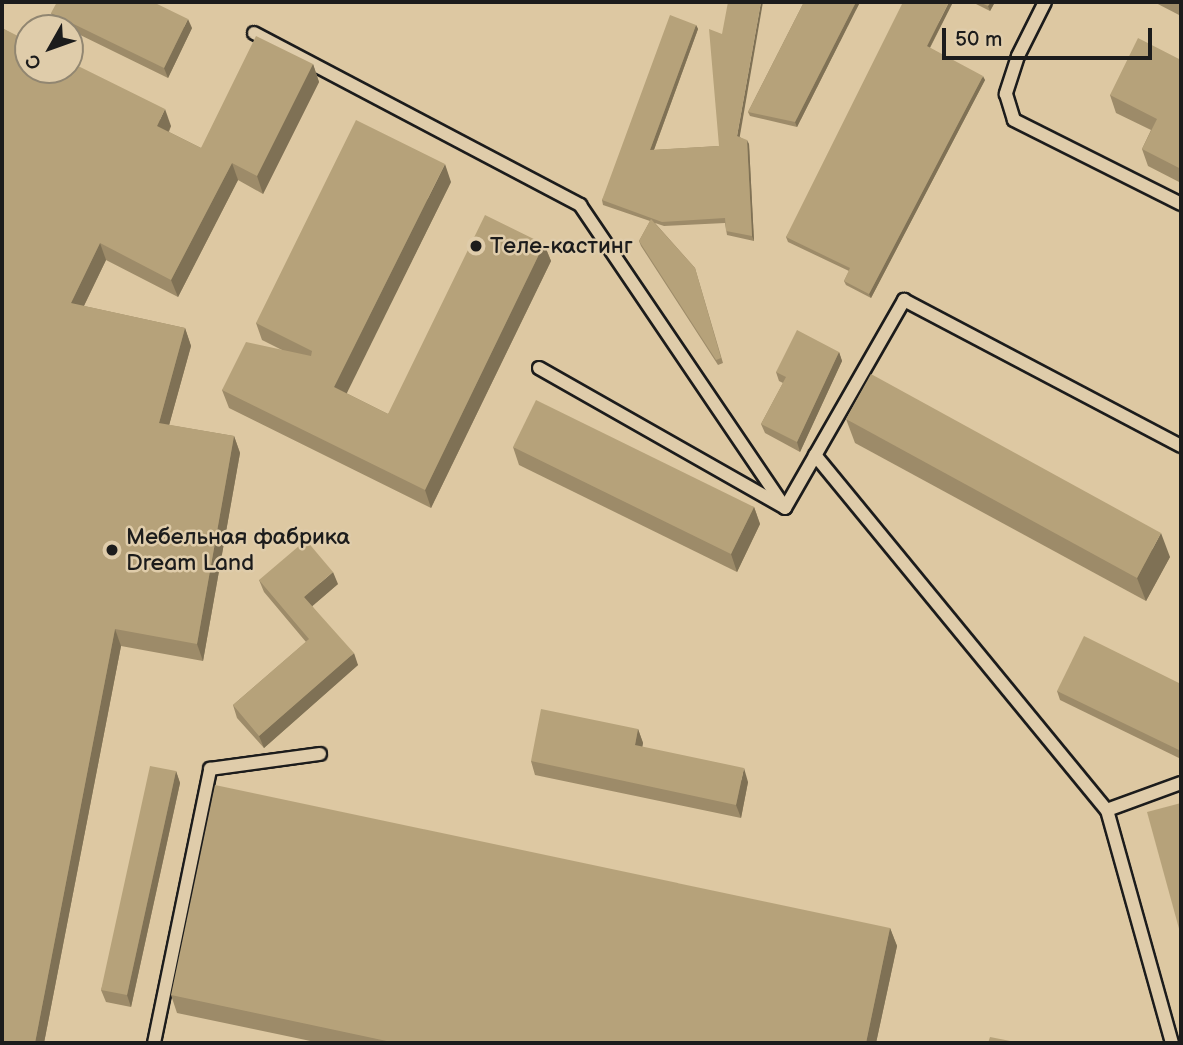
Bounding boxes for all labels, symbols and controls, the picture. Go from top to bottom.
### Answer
north arrow [14,14,84,84]
scale bar [945,14,1155,58]
text: 50 m [955,27,1002,52]
text: С [21,49,47,74]
place label: Теле-кастинг [490,232,633,260]
marker: Теле-кастинг [468,238,484,254]
place label: Мебельная фабрика Dream Land [126,523,350,577]
marker: Мебельная фабрика Dream Land [104,542,120,558]

